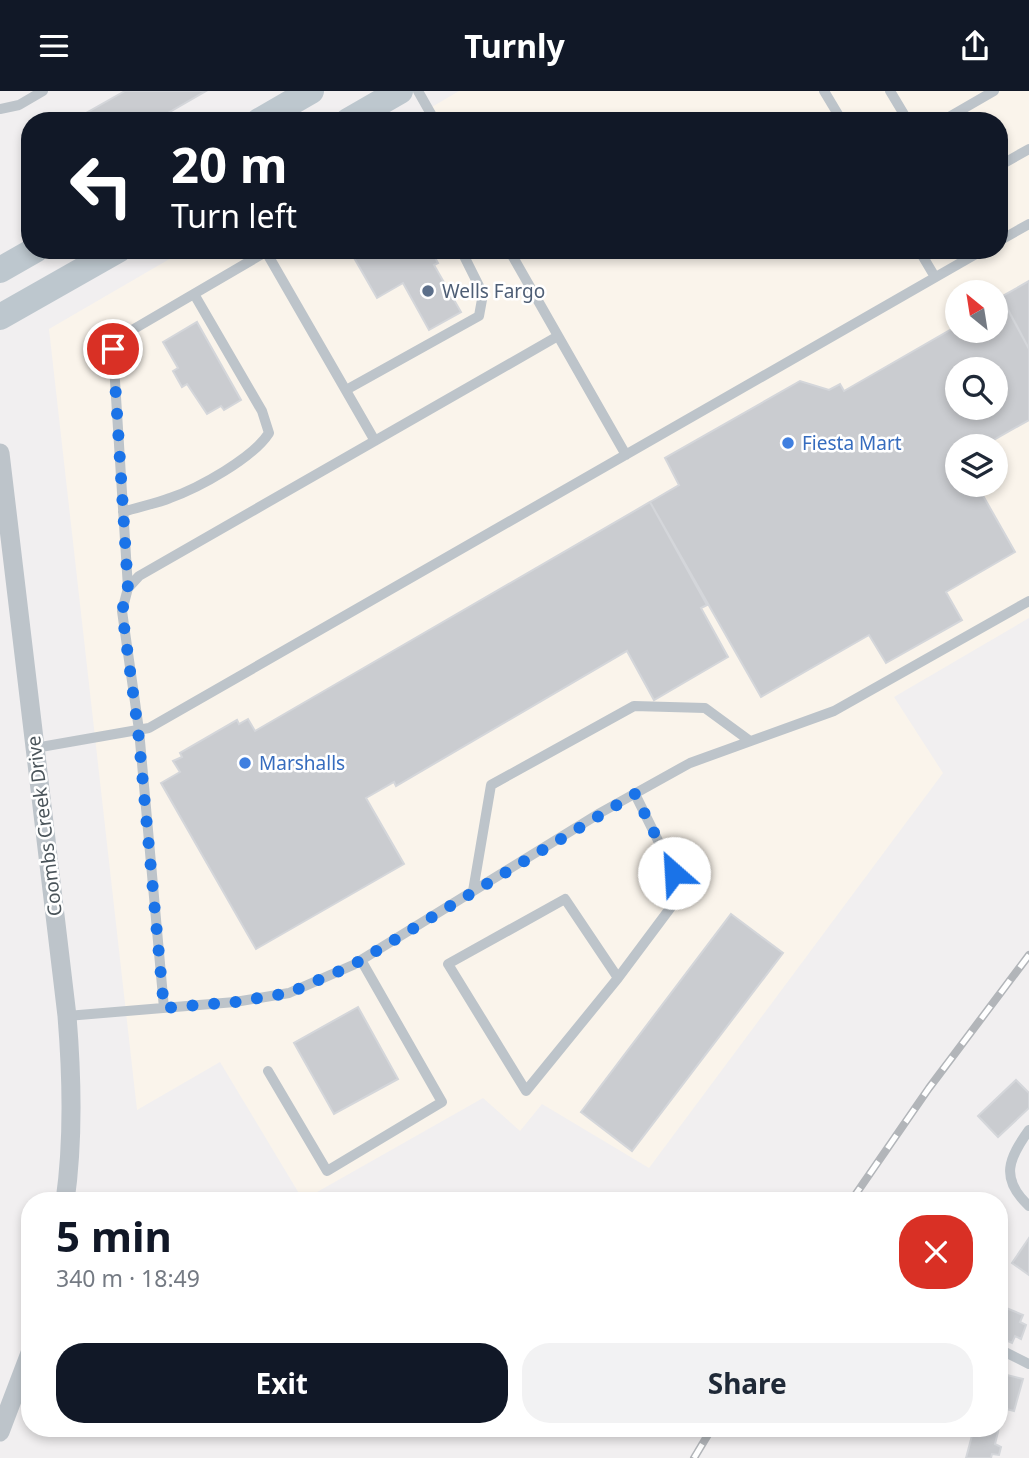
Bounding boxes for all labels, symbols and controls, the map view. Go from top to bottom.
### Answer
text: Turnly [464,24,565,67]
icon: menu [35,27,73,65]
icon: share [956,27,994,65]
text: 20 m [171,131,288,197]
icon: left [56,140,147,231]
text: Turn left [171,194,297,237]
place label: Wells Fargo [442,278,545,304]
north arrow [945,280,1008,343]
map controls [945,280,1008,497]
marker: Wells Fargo [420,283,436,299]
pin [83,319,143,379]
icon: arrive [94,330,132,368]
button: search [945,357,1008,420]
place label: Fiesta Mart [802,430,902,456]
button: layers [945,434,1008,497]
marker: Fiesta Mart [780,435,796,451]
street label: Coombs Creek Drive [20,734,68,918]
place label: Marshalls [259,750,345,776]
marker: Marshalls [237,755,253,771]
position arrow [637,836,711,910]
text: 5 min [56,1207,172,1264]
button: close [899,1215,973,1289]
text: 340 m · 18:49 [56,1262,200,1294]
button: Exit [56,1343,508,1423]
button: Share [522,1343,973,1423]

